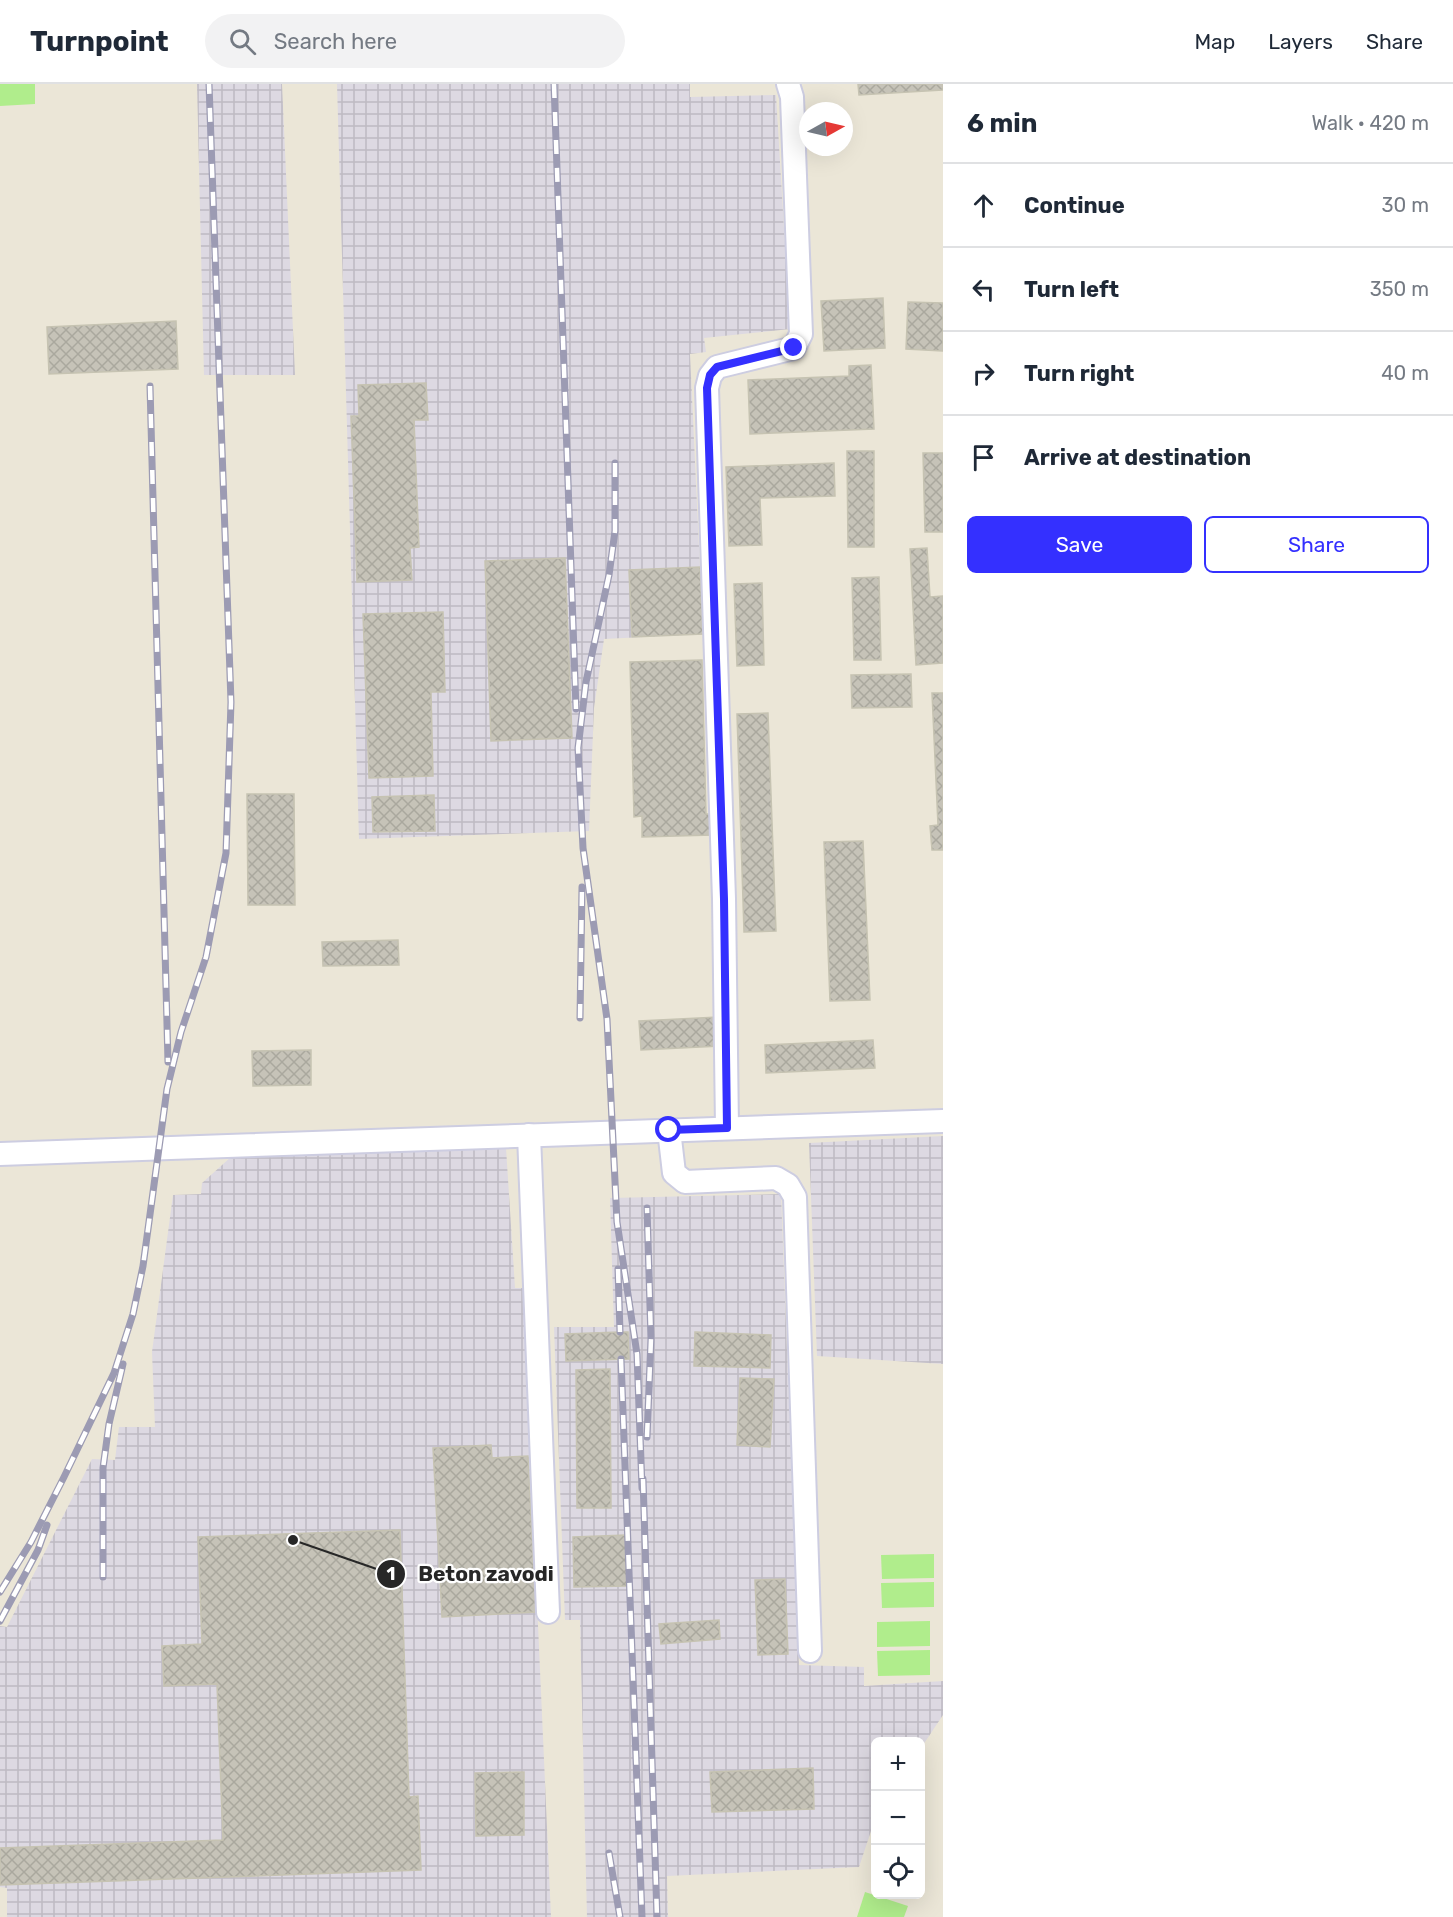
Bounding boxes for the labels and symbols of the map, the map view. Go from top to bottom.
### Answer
north arrow [799,102,853,156]
route end [780,334,806,360]
route start [655,1116,681,1142]
callout: Beton zavodi [376,1554,565,1593]
text: Beton zavodi [418,1561,554,1586]
text: 1 [387,1563,395,1585]

